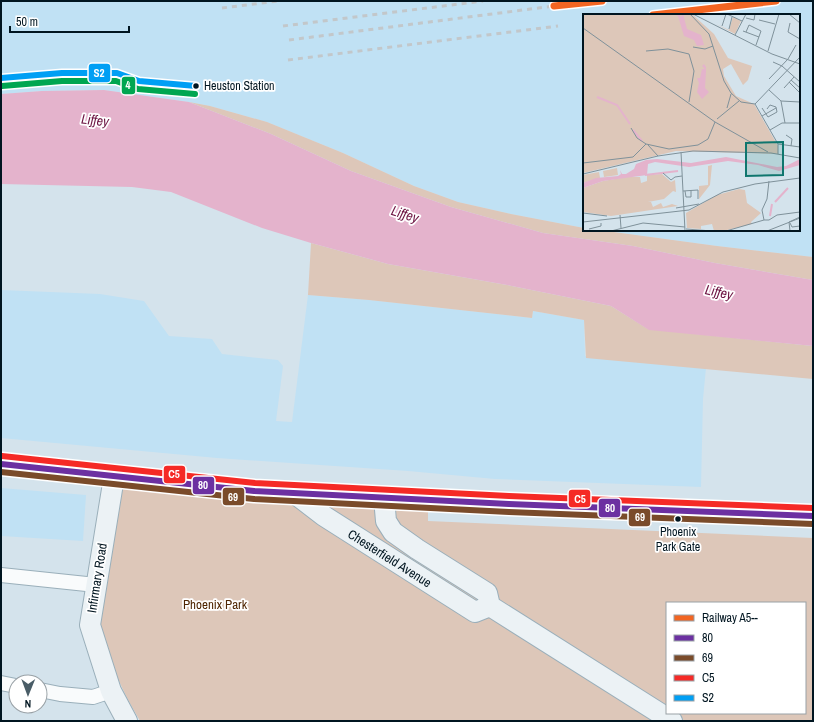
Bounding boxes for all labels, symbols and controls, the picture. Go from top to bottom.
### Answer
scale bar [10,8,129,34]
text: 50 m [16,14,38,30]
inset map [583,14,800,231]
line badge: S2 [88,63,111,83]
text: S2 [93,66,105,80]
line badge: 4 [121,76,136,95]
text: 4 [125,78,131,92]
place label: Heuston Station [204,78,275,94]
marker: Heuston Station [191,81,201,91]
water label: Liffey [80,110,111,131]
water label: Liffey [389,201,422,227]
water label: Liffey [704,280,736,304]
line badge: C5 [163,465,186,484]
text: C5 [168,467,180,481]
line badge: 80 [192,476,215,495]
text: 80 [198,478,208,492]
line badge: 69 [222,487,245,506]
line badge: C5 [568,489,591,508]
text: 69 [228,490,238,504]
text: C5 [574,492,586,506]
line badge: 80 [598,498,621,518]
text: 80 [605,501,615,515]
line badge: 69 [628,508,651,527]
text: 69 [635,510,645,524]
marker: Phoenix Park Gate [673,514,683,524]
place label: Phoenix Park Gate [656,524,700,555]
street label: Chesterfield Avenue [345,525,435,591]
street label: Infirmary Road [83,542,111,614]
park label: Phoenix Park [183,596,248,613]
legend [666,602,806,714]
text: Railway A5-- [702,610,759,626]
text: 80 [702,630,713,646]
text: 69 [702,650,713,666]
text: C5 [702,670,715,686]
north arrow [8,674,48,714]
text: S2 [702,690,714,706]
text: N [24,697,31,711]

